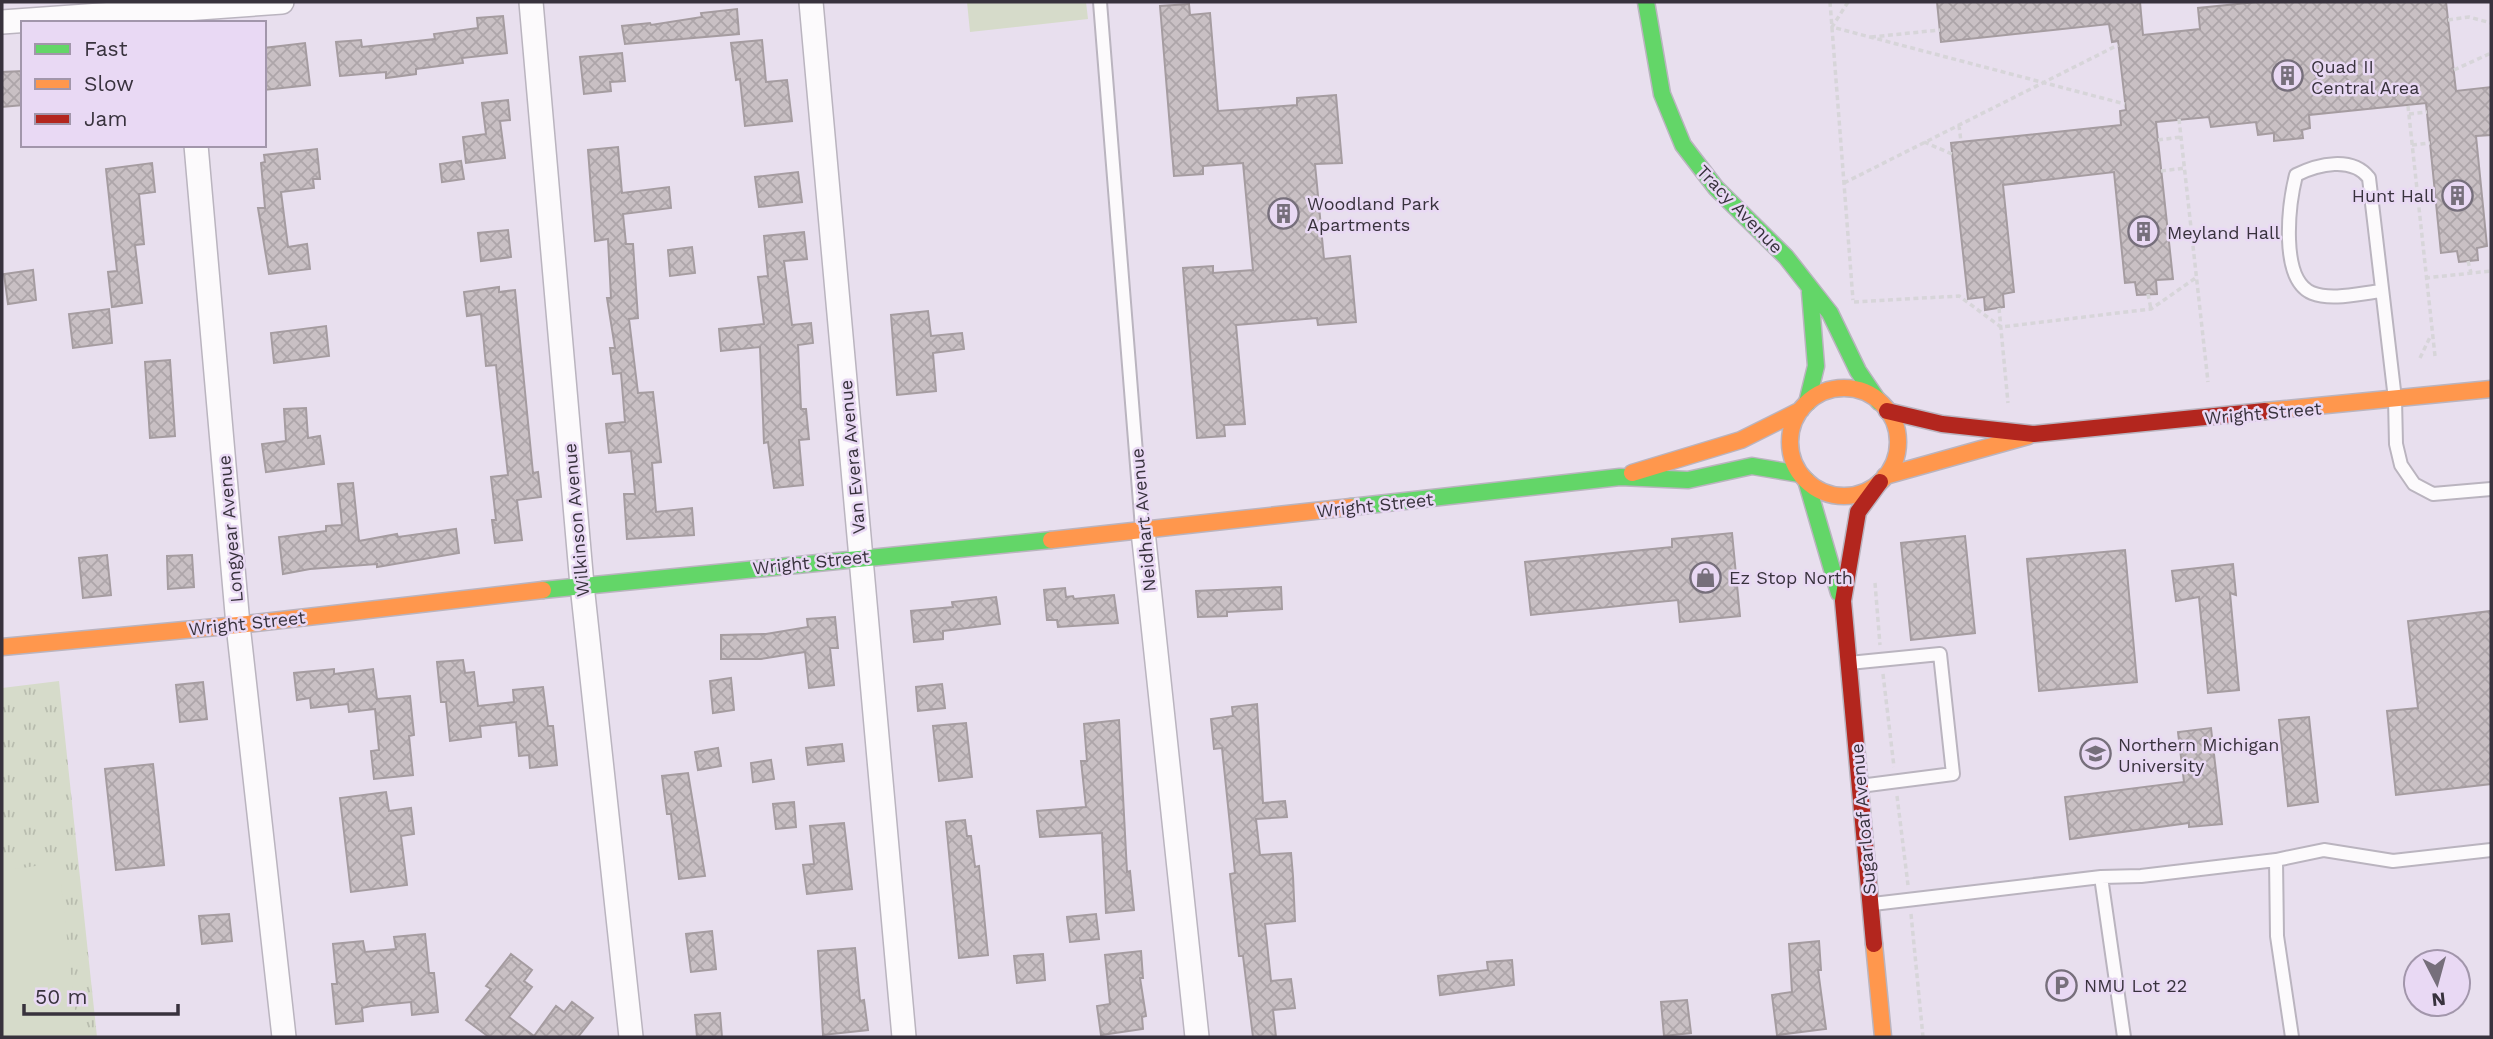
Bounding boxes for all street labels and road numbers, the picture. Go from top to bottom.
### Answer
street label: Tracy Avenue [1693,160,1787,258]
street label: Van Evera Avenue [835,379,869,535]
street label: Wright Street [2204,397,2323,429]
street label: Wilkinson Avenue [559,442,593,598]
street label: Neidhart Avenue [1126,447,1160,593]
street label: Longyear Avenue [213,454,247,604]
street label: Wright Street [1316,488,1435,522]
street label: Wright Street [752,545,871,579]
street label: Wright Street [188,606,307,640]
street label: Sugarloaf Avenue [1846,743,1880,895]

